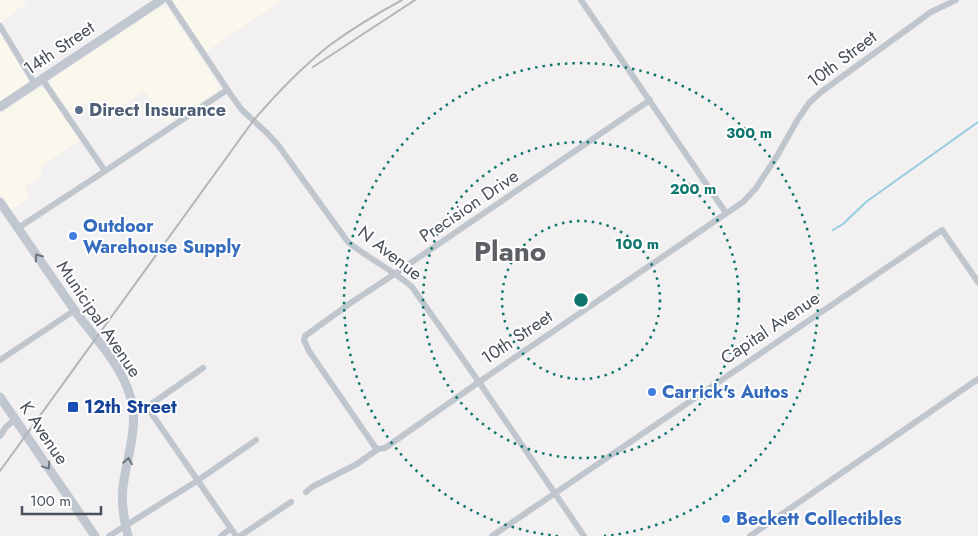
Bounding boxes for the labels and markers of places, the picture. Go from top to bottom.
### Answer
place label: Direct Insurance [89,97,226,123]
marker: Direct Insurance [73,104,85,116]
place label: Outdoor Warehouse Supply [83,213,241,260]
marker: Outdoor Warehouse Supply [67,230,79,242]
centre of rings [572,291,590,309]
place label: Carrick's Autos [662,379,788,405]
marker: Carrick's Autos [646,386,658,398]
place label: 12th Street [84,394,177,420]
marker: 12th Street [66,400,80,414]
place label: Beckett Collectibles [736,506,902,532]
marker: Beckett Collectibles [720,513,732,525]

